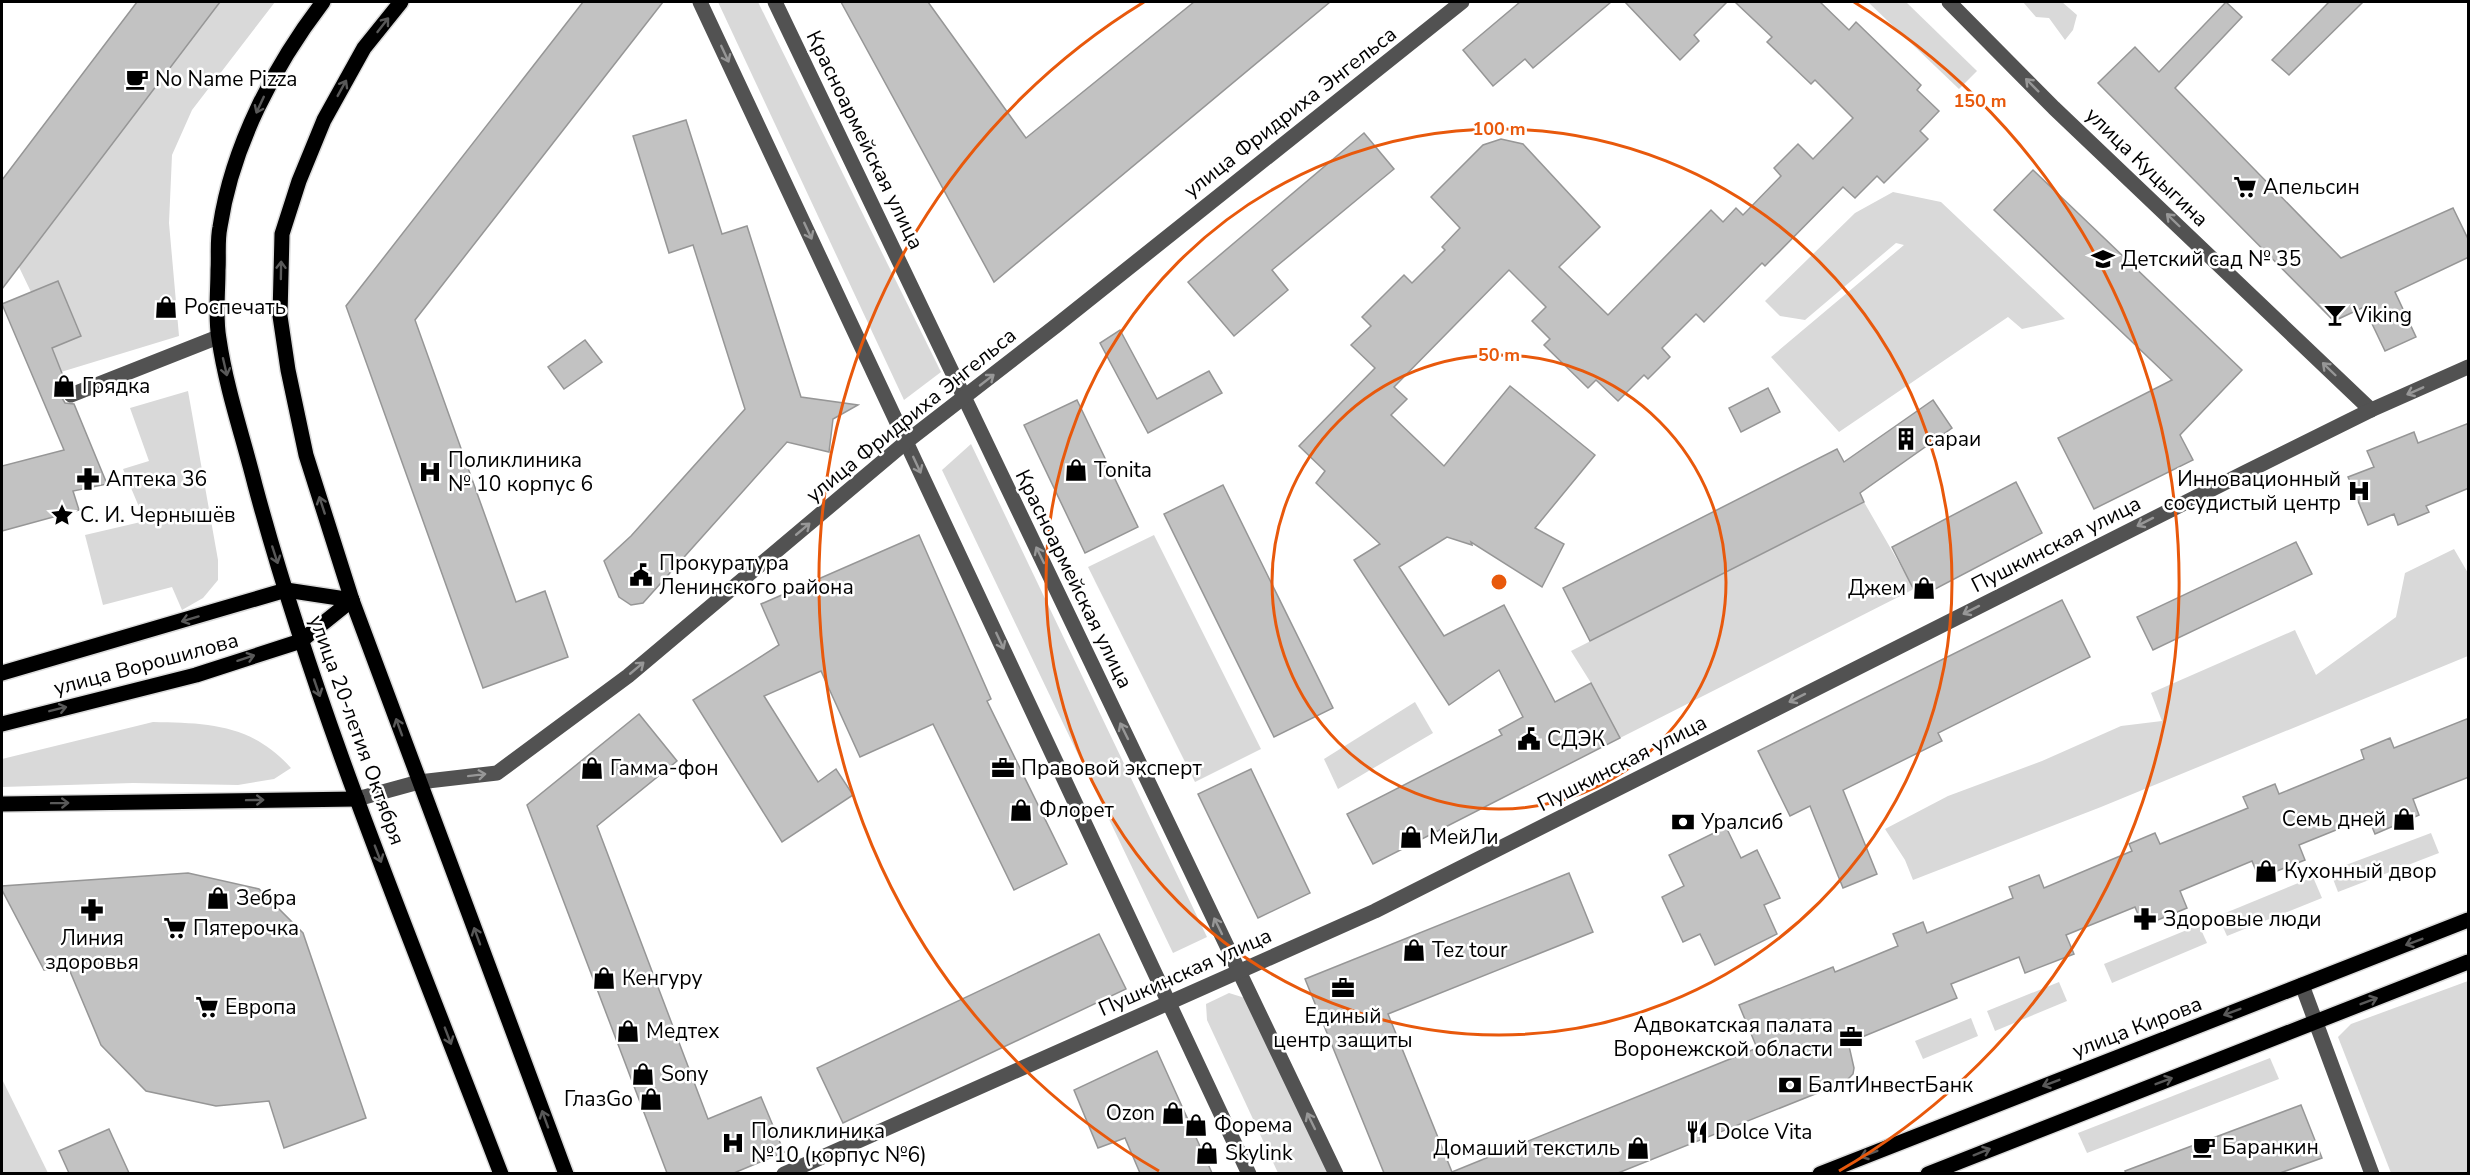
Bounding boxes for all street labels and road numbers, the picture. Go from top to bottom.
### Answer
street label: улица Фридриха Энгельса [1178,20,1402,204]
street label: Красноармейская улица [800,26,930,254]
street label: улица Куцыгина [2079,101,2215,233]
street label: улица Фридриха Энгельса [800,321,1022,509]
street label: Красноармейская улица [1009,465,1139,693]
street label: Пушкинская улица [1966,489,2146,599]
street label: улица 20-летия Октября [302,611,412,849]
street label: улица Ворошилова [51,626,241,702]
street label: Пушкинская улица [1532,708,1712,818]
street label: Пушкинская улица [1094,921,1276,1023]
street label: улица Кирова [2068,989,2206,1065]

